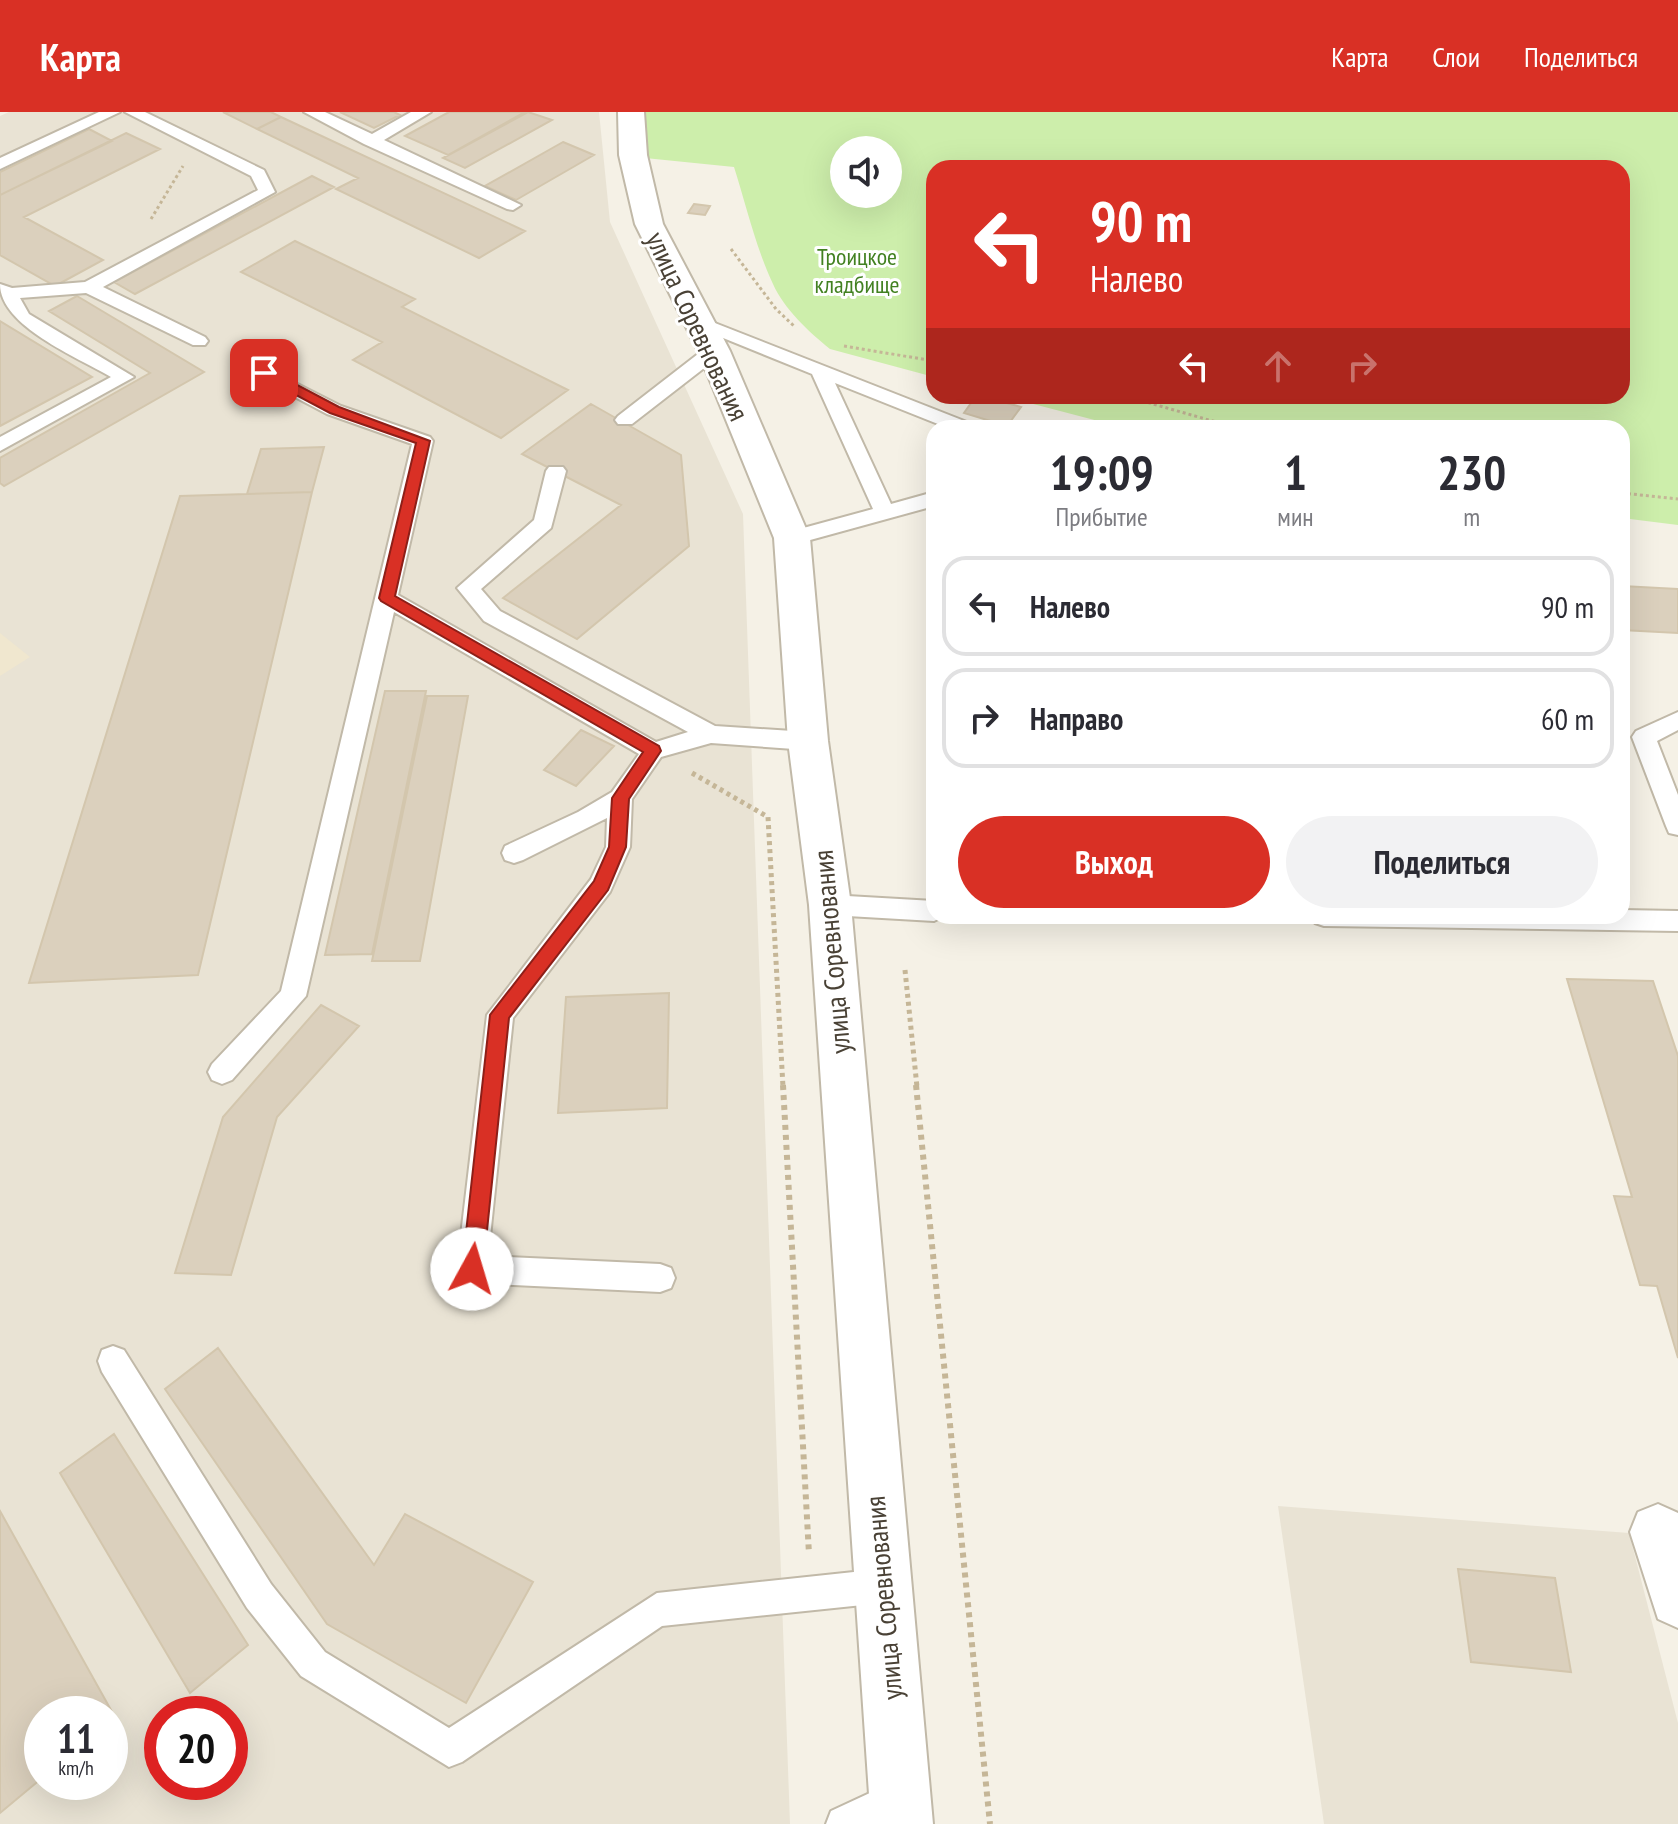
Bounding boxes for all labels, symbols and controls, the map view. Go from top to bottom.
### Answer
text: Карта [40,32,121,81]
text: Карта [1331,38,1388,75]
text: Слои [1432,38,1480,75]
text: Поделиться [1524,38,1638,75]
map controls [830,136,902,208]
button: sound [830,136,902,208]
text: 90 m [1090,185,1192,257]
icon: left [958,192,1062,296]
street label: улица Соревнования [638,225,758,427]
park label: Троицкое кладбище [814,241,900,300]
text: Налево [1090,255,1183,302]
pin [230,339,298,407]
icon: left [1172,344,1216,388]
icon: ahead [1256,344,1300,388]
icon: right [1340,344,1384,388]
icon: arrive [242,351,286,395]
text: 19:09 [1050,441,1154,503]
text: 1 [1284,441,1307,503]
text: 230 [1437,441,1506,503]
text: Прибытие [1056,500,1148,533]
text: мин [1277,500,1314,533]
text: m [1463,500,1480,533]
icon: left [962,584,1006,628]
text: Налево [1030,587,1110,626]
text: 90 m [1541,587,1594,626]
icon: right [962,696,1006,740]
text: Направо [1030,699,1123,738]
text: 60 m [1541,699,1594,738]
button: Выход [958,816,1270,908]
button: Поделиться [1286,816,1598,908]
street label: улица Соревнования [804,849,858,1055]
position arrow [430,1227,514,1311]
street label: улица Соревнования [856,1495,910,1701]
speed limit sign: 20 [144,1696,248,1800]
text: 11 [57,1712,95,1764]
text: km/h [58,1755,94,1781]

